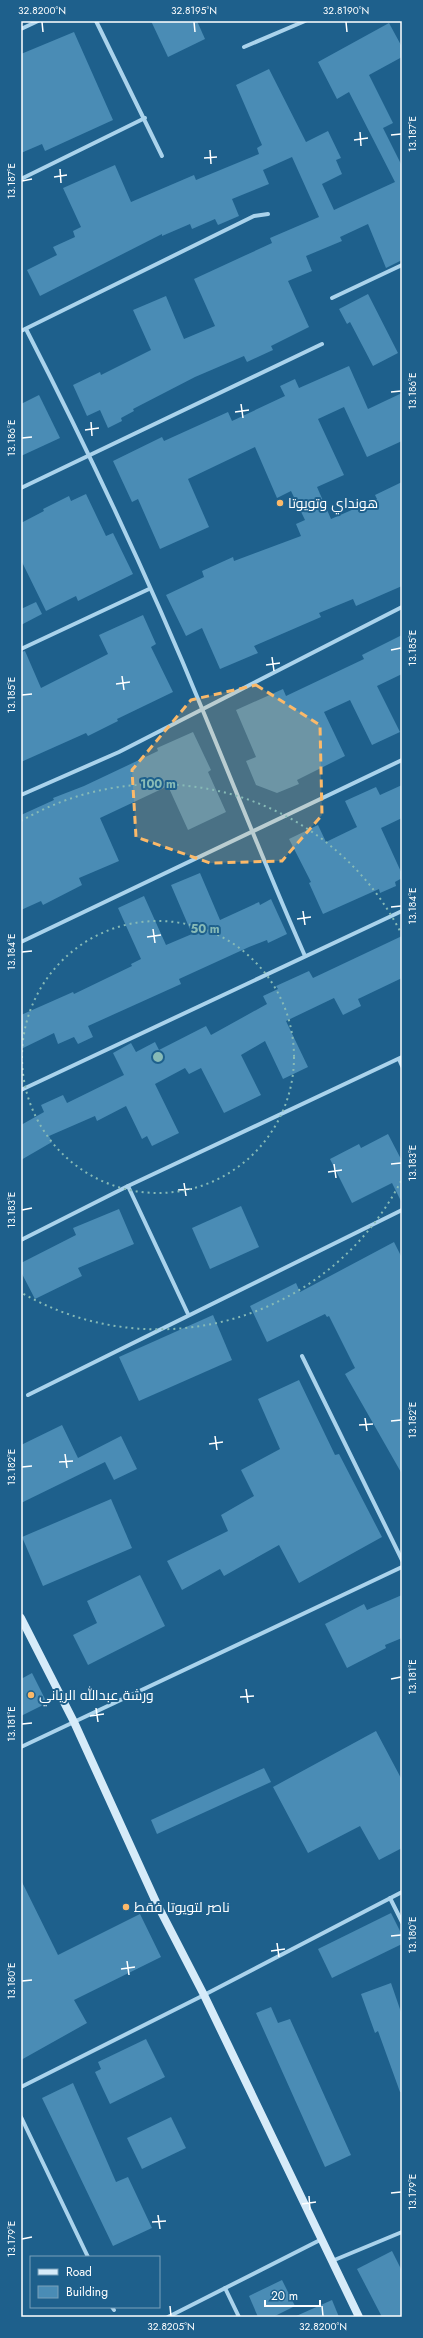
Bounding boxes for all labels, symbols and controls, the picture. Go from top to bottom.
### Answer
text: 32.8200°N [18,3,66,18]
text: 32.8195°N [171,3,217,18]
text: 32.8190°N [323,3,369,18]
text: 13.187°E [405,116,420,152]
text: 13.187°E [4,163,19,199]
text: 13.186°E [405,373,420,409]
text: 13.186°E [4,420,19,456]
place label: هونداي وتويوتا [288,493,378,515]
marker: هونداي وتويوتا [275,498,285,508]
text: 13.185°E [405,630,420,666]
text: 13.185°E [4,677,19,713]
text: 100 m [140,775,176,793]
text: 13.184°E [405,888,420,924]
text: 50 m [190,920,220,938]
text: 13.184°E [4,934,19,970]
centre of rings [151,1050,165,1064]
text: 13.183°E [405,1145,420,1181]
text: 13.183°E [4,1192,19,1228]
text: 13.182°E [405,1402,420,1438]
text: 13.182°E [4,1449,19,1485]
text: 13.181°E [405,1659,420,1695]
place label: ورشة عبدالله الرياني [39,1685,154,1707]
marker: ورشة عبدالله الرياني [26,1690,36,1700]
text: 13.181°E [4,1706,19,1742]
place label: ناصر لتويوتا فقط [134,1897,230,1917]
marker: ناصر لتويوتا فقط [121,1902,131,1912]
text: 13.180°E [405,1916,420,1954]
text: 13.180°E [4,1962,19,2000]
text: 13.179°E [405,2174,420,2210]
text: 13.179°E [4,2221,19,2257]
legend [30,2256,160,2308]
text: Road [66,2263,92,2281]
scale bar [265,2282,320,2308]
text: Building [66,2283,108,2301]
text: 20 m [271,2287,298,2305]
text: 32.8205°N [147,2319,195,2334]
text: 32.8200°N [299,2319,347,2334]

